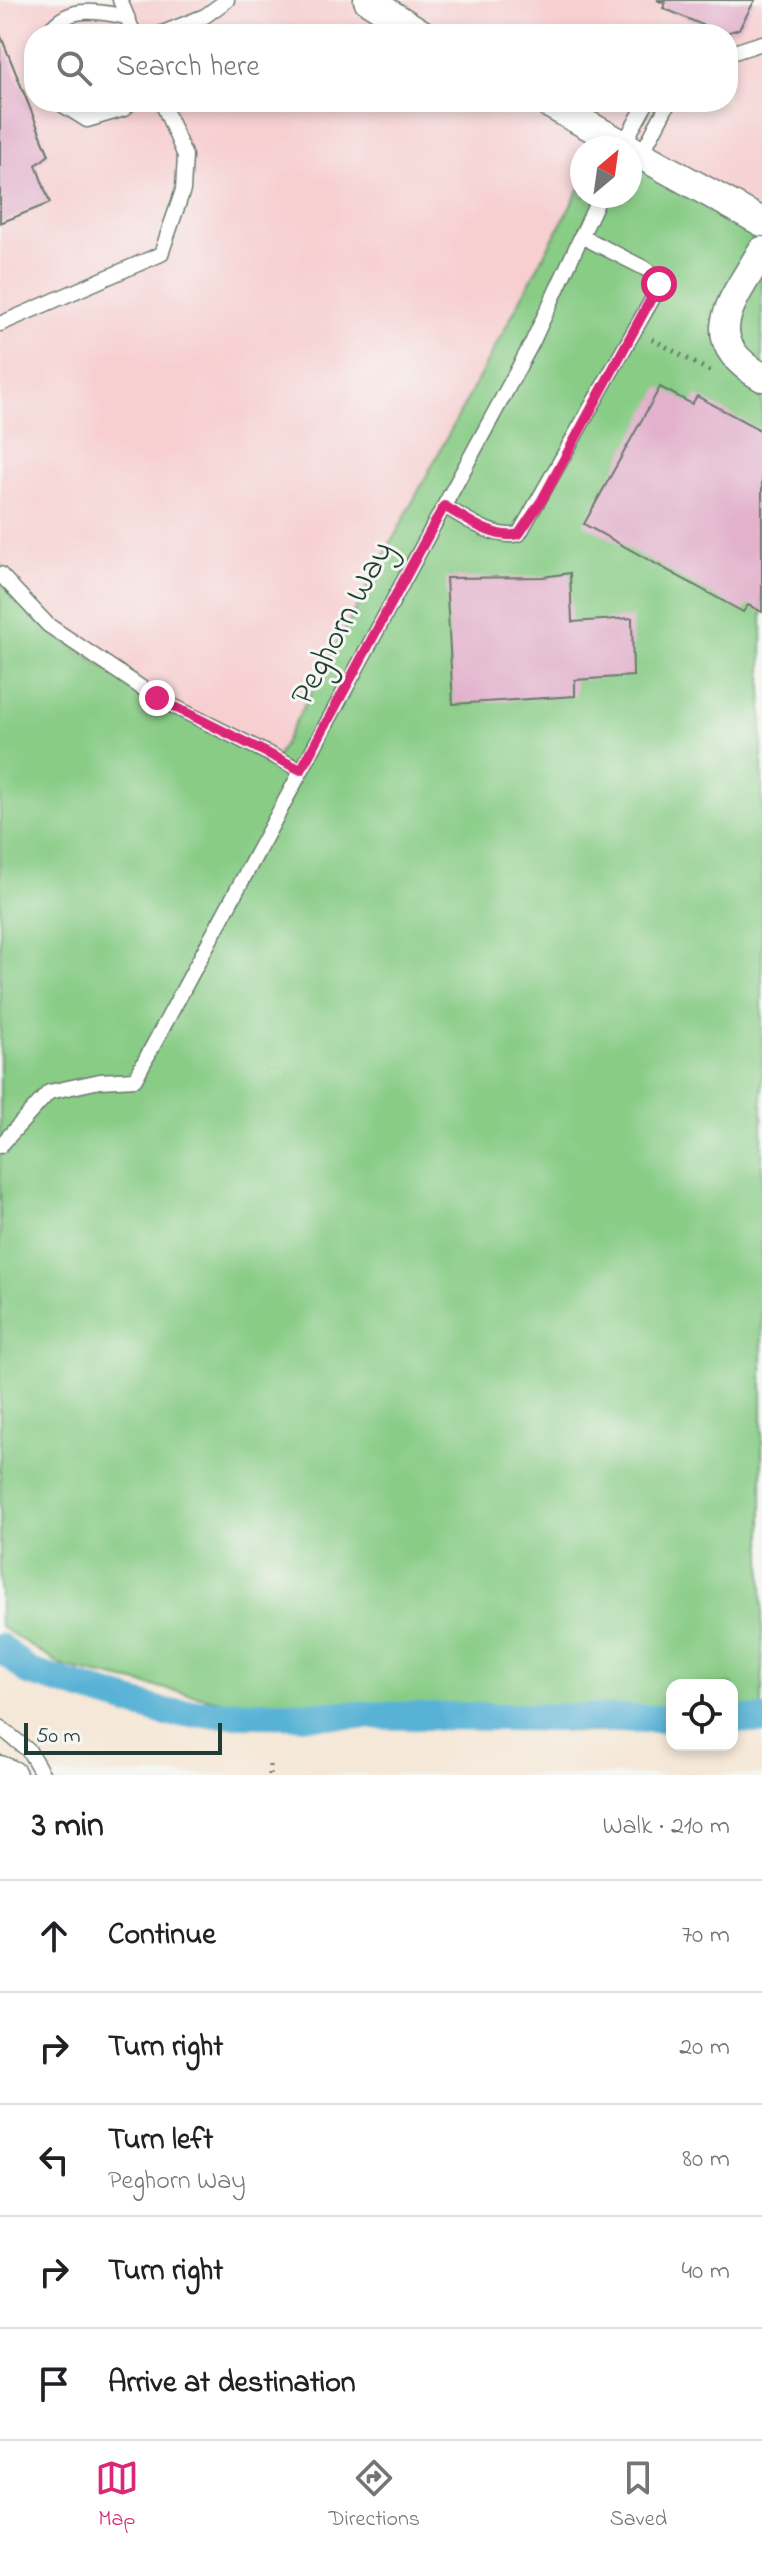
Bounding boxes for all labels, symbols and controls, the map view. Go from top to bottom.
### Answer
search box [24,24,738,112]
icon: search [52,46,96,90]
text: Search here [116,46,260,90]
north arrow [570,136,642,208]
route start [641,266,677,302]
street label: Peghorn Way [279,533,408,715]
route end [139,680,175,716]
map controls [666,1679,738,1751]
button: locate [666,1679,738,1751]
scale bar [24,1719,222,1755]
text: 50 m [36,1721,81,1753]
text: 3 min [32,1802,104,1852]
text: Walk · 210 m [602,1808,730,1846]
icon: ahead [32,1914,76,1958]
text: Continue [108,1914,216,1958]
text: 70 m [681,1917,730,1955]
icon: right [32,2026,76,2070]
text: Turn right [108,2026,223,2070]
text: 20 m [679,2029,730,2067]
text: Turn left [108,2119,213,2163]
icon: left [32,2138,76,2182]
text: 80 m [682,2141,730,2179]
text: Peghorn Way [108,2163,246,2201]
icon: right [32,2250,76,2294]
text: Turn right [108,2250,223,2294]
text: 40 m [681,2253,730,2291]
icon: arrive [32,2362,76,2406]
text: Arrive at destination [108,2362,356,2406]
tab: Map [95,2456,139,2536]
tab: Directions [329,2456,420,2536]
tab: Saved [610,2456,667,2536]

